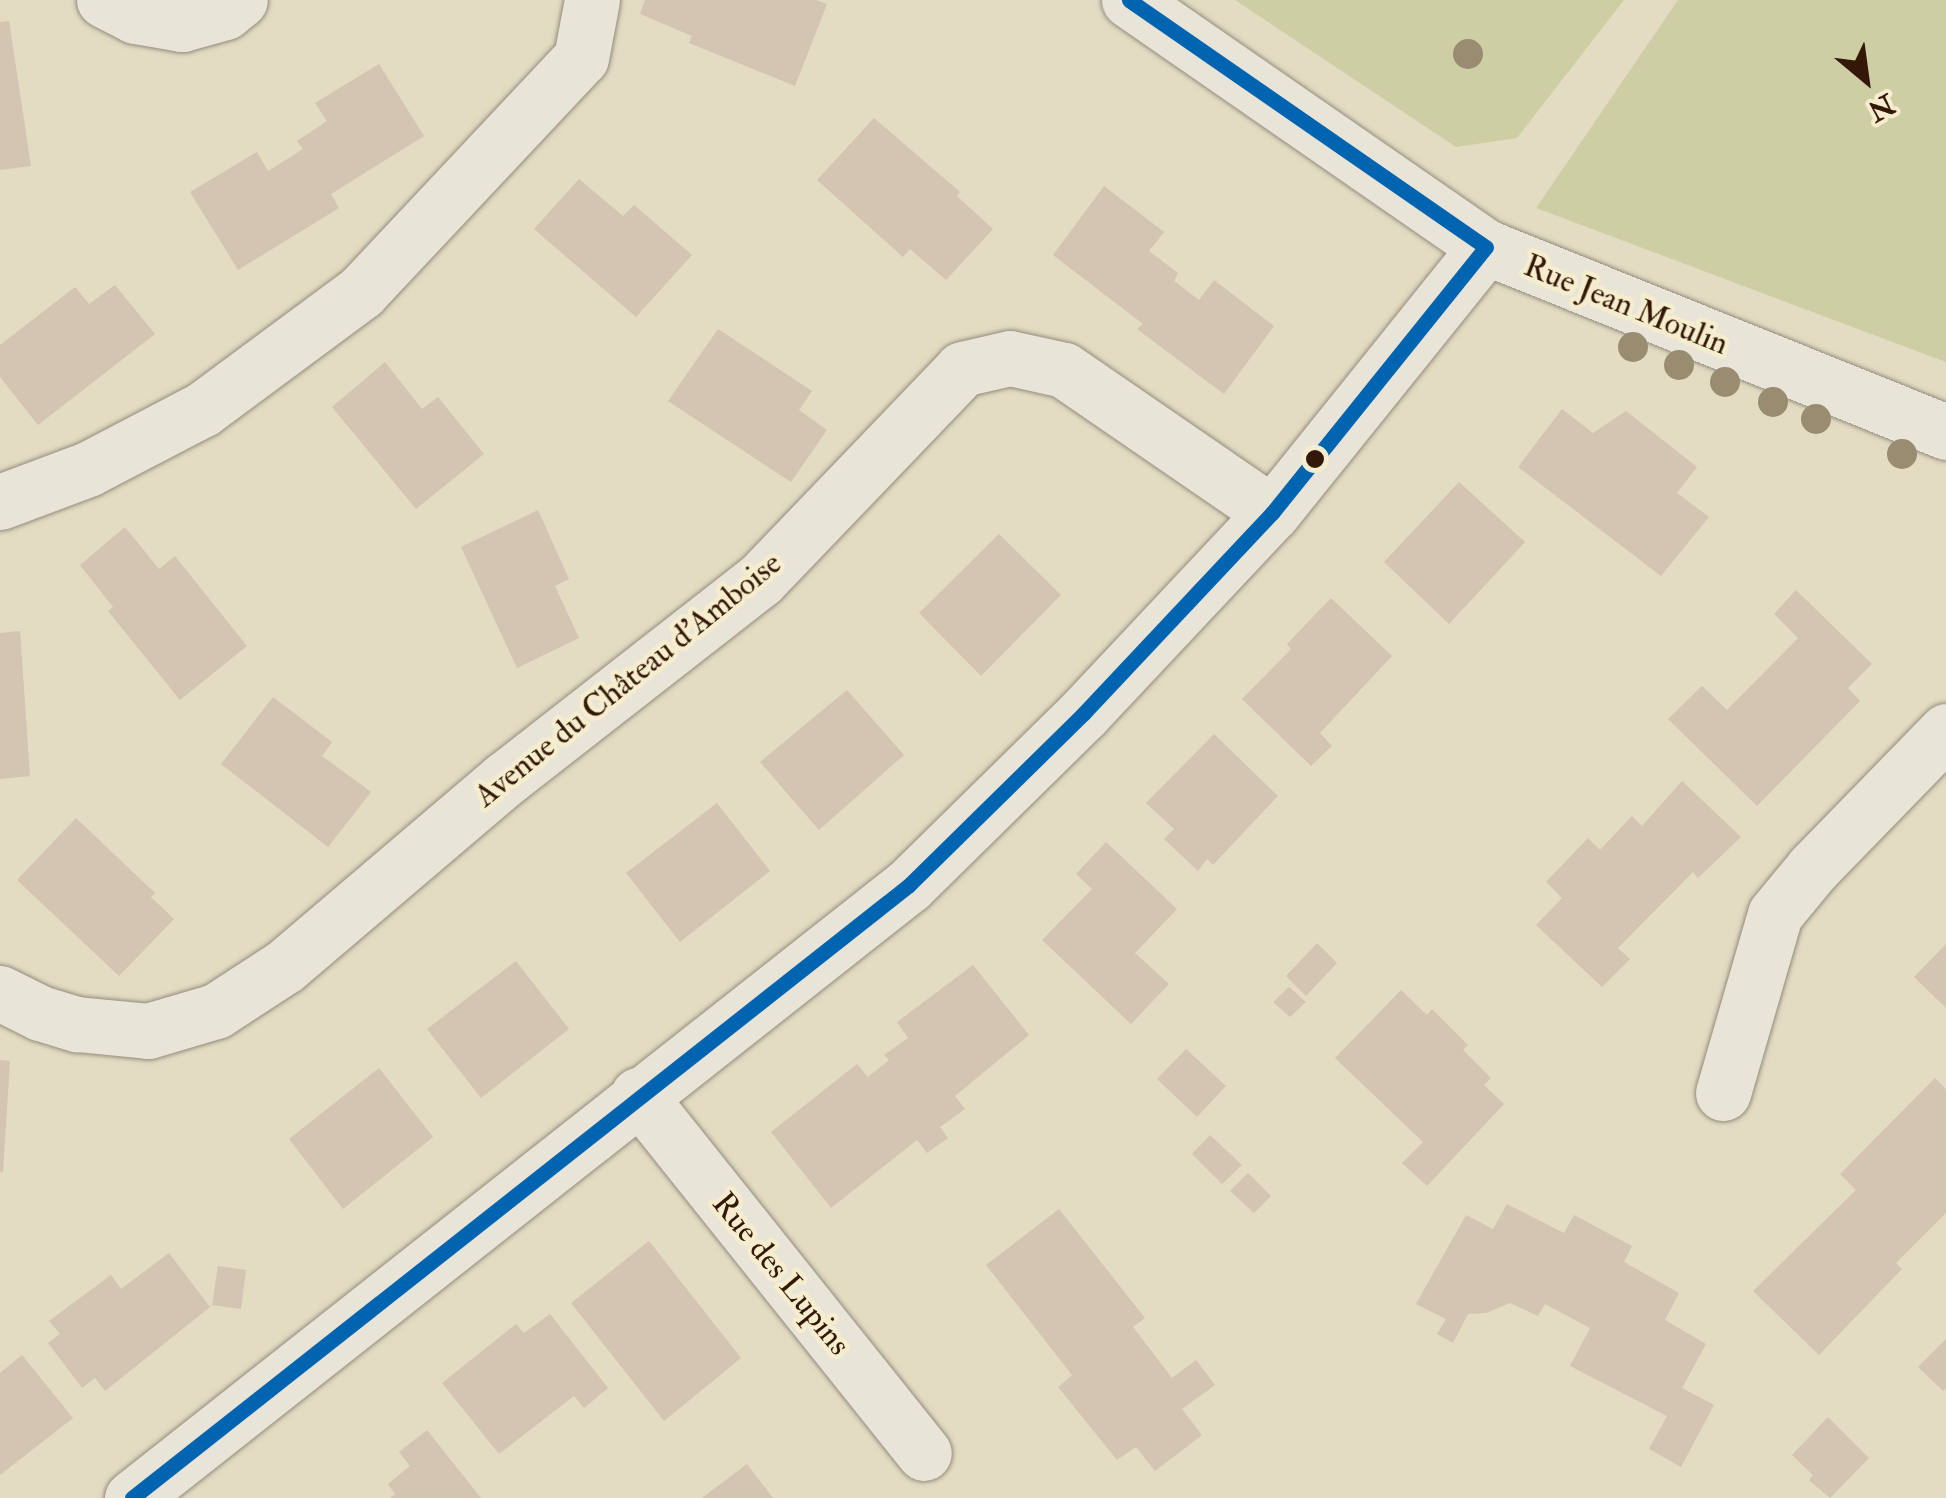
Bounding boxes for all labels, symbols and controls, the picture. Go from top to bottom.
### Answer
north arrow [1816,30,1916,130]
text: N [1861,85,1900,128]
street label: Rue Jean Moulin [1518,247,1734,363]
unlabelled marker [1305,449,1325,469]
street label: Avenue du Château d'Amboise [467,544,789,816]
street label: Rue des Lupins [704,1185,858,1363]

